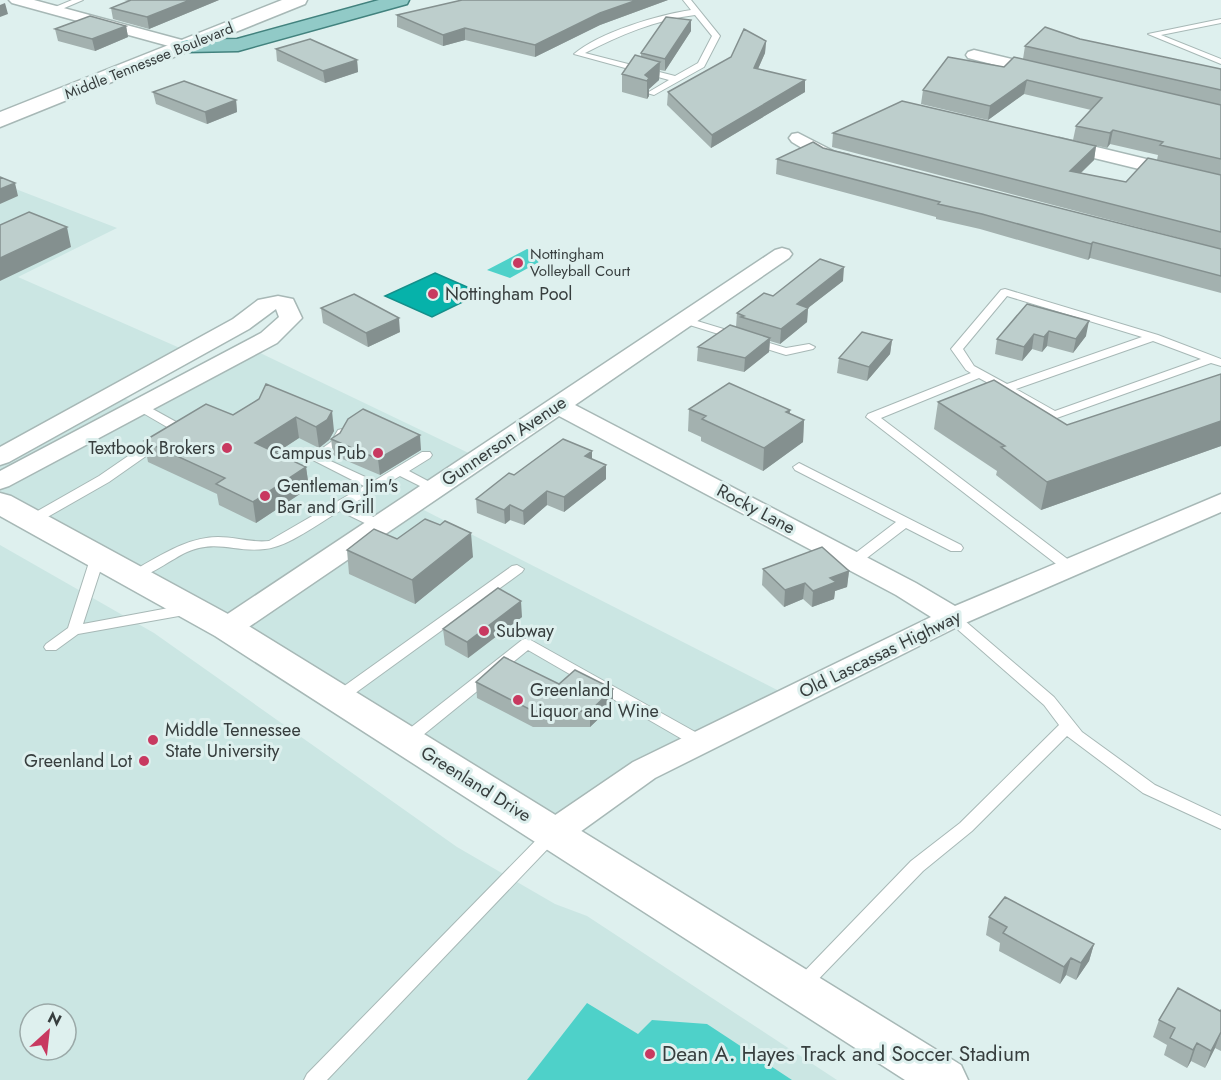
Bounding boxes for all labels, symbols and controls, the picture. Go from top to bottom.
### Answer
street label: Middle Tennessee Boulevard [61,17,237,105]
place label: Nottingham Volleyball Court [530,243,631,282]
marker: Nottingham Volleyball Court [511,256,525,270]
place label: Nottingham Pool [445,281,572,307]
marker: Nottingham Pool [426,287,440,301]
street label: Gunnerson Avenue [436,389,572,493]
place label: Textbook Brokers [88,435,215,461]
place label: Campus Pub [269,440,366,466]
marker: Textbook Brokers [220,441,234,455]
marker: Campus Pub [371,446,385,460]
place label: Gentleman Jim's Bar and Grill [277,473,398,520]
street label: Rocky Lane [712,477,800,541]
marker: Gentleman Jim's Bar and Grill [258,489,272,503]
street label: Old Lascassas Highway [795,603,965,704]
place label: Subway [496,618,554,644]
marker: Subway [477,624,491,638]
place label: Greenland Liquor and Wine [530,677,659,724]
marker: Greenland Liquor and Wine [511,693,525,707]
place label: Middle Tennessee State University [165,717,301,764]
marker: Middle Tennessee State University [146,733,160,747]
street label: Greenland Drive [416,740,536,828]
place label: Greenland Lot [24,748,133,774]
marker: Greenland Lot [137,754,151,768]
north arrow [18,1002,78,1062]
text: N [44,1006,65,1032]
place label: Dean A. Hayes Track and Soccer Stadium [662,1039,1030,1069]
marker: Dean A. Hayes Track and Soccer Stadium [643,1047,657,1061]

